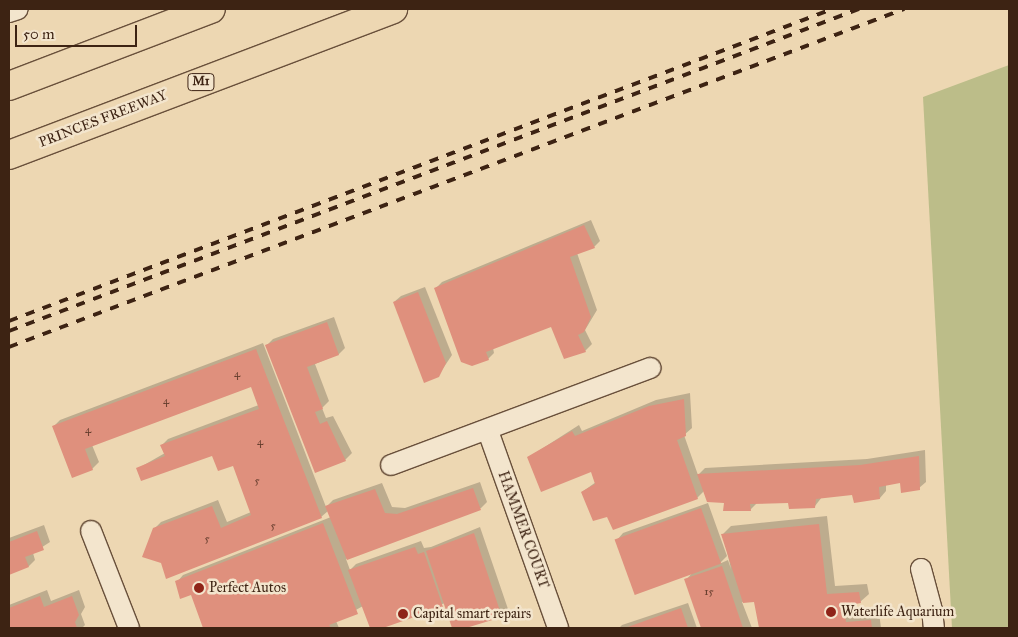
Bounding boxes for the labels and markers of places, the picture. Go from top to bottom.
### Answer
place label: Perfect Autos [209,580,286,596]
marker: Perfect Autos [193,582,205,594]
place label: Waterlife Aquarium [841,604,954,620]
place label: Capital smart repairs [413,606,531,622]
marker: Waterlife Aquarium [825,606,837,618]
marker: Capital smart repairs [397,608,409,620]

